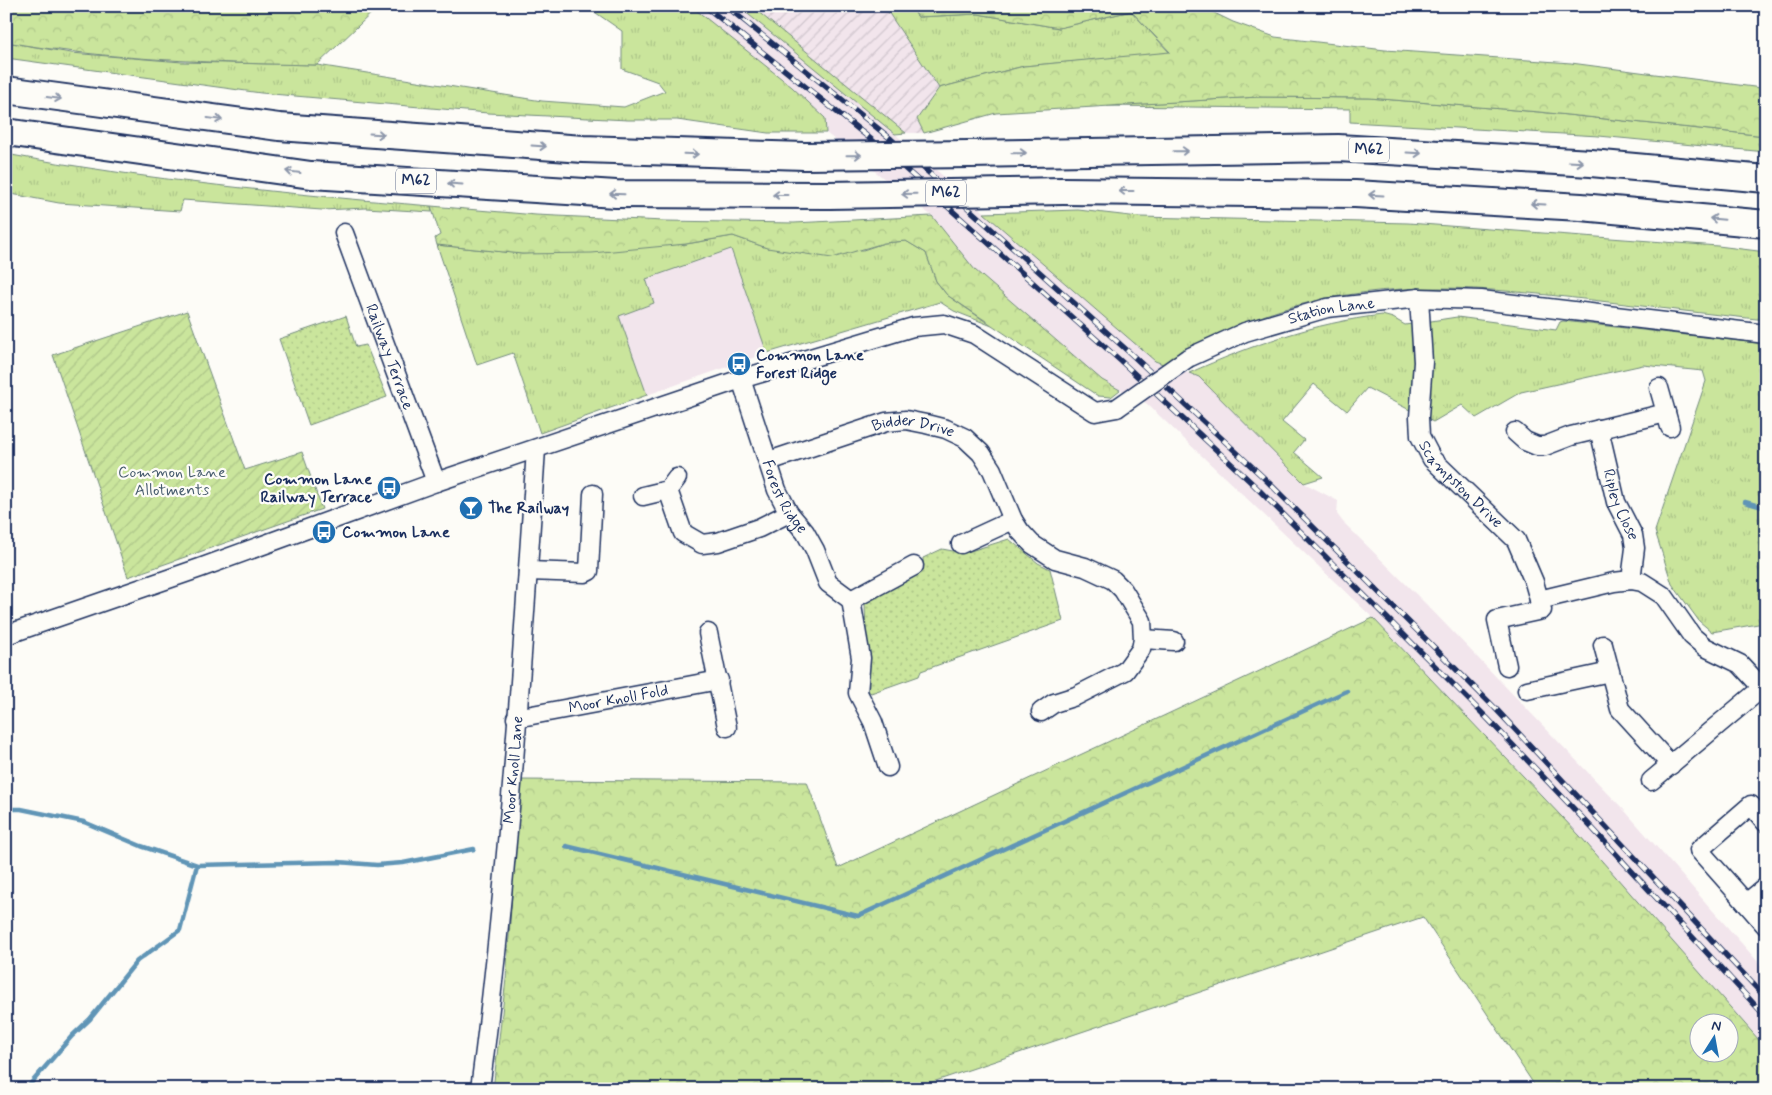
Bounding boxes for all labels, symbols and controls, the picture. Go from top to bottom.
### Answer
one-way arrow [46,93,62,103]
one-way arrow [207,114,223,124]
one-way arrow [369,130,385,139]
road number: M62 [1349,138,1389,162]
one-way arrow [531,141,547,151]
one-way arrow [1173,146,1189,156]
one-way arrow [1010,148,1027,158]
one-way arrow [1406,148,1422,157]
one-way arrow [682,149,698,158]
one-way arrow [846,150,862,160]
one-way arrow [1568,157,1584,166]
one-way arrow [285,167,301,177]
road number: M62 [396,168,436,194]
one-way arrow [447,179,463,188]
road number: M62 [926,180,966,206]
one-way arrow [1118,186,1134,196]
one-way arrow [610,189,626,199]
one-way arrow [902,189,918,198]
one-way arrow [772,190,788,200]
one-way arrow [1368,191,1384,200]
one-way arrow [1530,200,1546,209]
one-way arrow [1710,214,1726,224]
street label: Station Lane [1285,292,1376,329]
street label: Railway Terrace [361,301,419,413]
place label: Common Lane Forest Ridge [756,345,864,386]
bus stop icon: Common Lane Forest Ridge [726,351,752,377]
street label: Bidder Drive [869,409,959,442]
street label: Scampston Drive [1414,437,1508,533]
street label: Forest Ridge [757,457,812,538]
park label: Common Lane Allotments [118,462,226,501]
street label: Ripley Close [1598,467,1644,541]
place label: Common Lane Railway Terrace [261,469,372,508]
bus stop icon: Common Lane Railway Terrace [376,475,402,501]
bar icon: The Railway [458,495,484,521]
place label: The Railway [488,498,569,519]
bus stop icon: Common Lane [311,519,337,545]
place label: Common Lane [342,522,450,543]
street label: Moor Knoll Fold [567,679,670,718]
street label: Moor Knoll Lane [498,715,528,824]
north arrow [1690,1012,1740,1062]
text: N [1710,1016,1723,1036]

